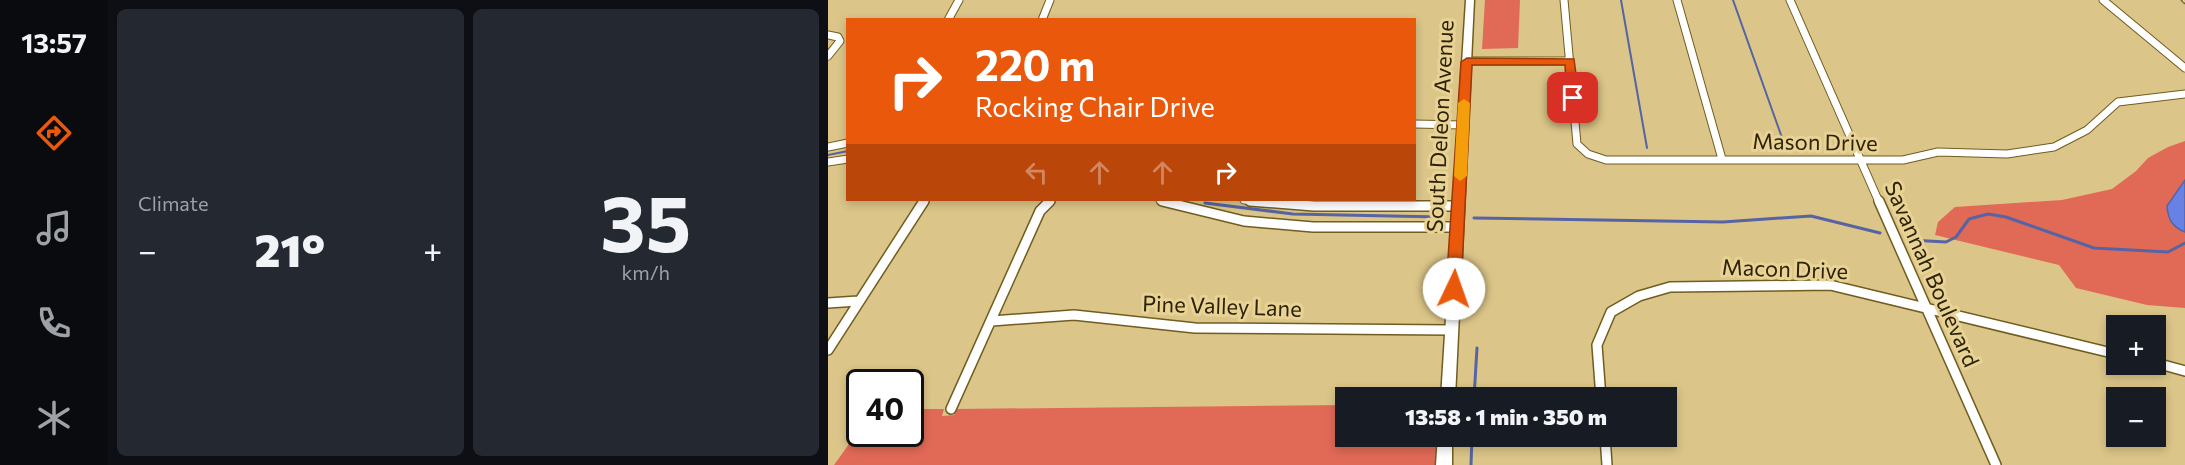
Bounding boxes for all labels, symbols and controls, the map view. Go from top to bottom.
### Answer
street label: South Deleon Avenue [1420,19,1459,233]
text: 13:57 [21,26,87,59]
text: 220 m [975,38,1095,90]
icon: right [876,42,954,120]
pin [1547,72,1598,123]
icon: arrive [1556,81,1589,114]
text: Rocking Chair Drive [975,90,1215,123]
icon: directions [33,112,75,154]
street label: Mason Drive [1752,127,1878,156]
icon: left [1020,156,1053,189]
icon: ahead [1083,156,1116,189]
icon: ahead [1146,156,1179,189]
icon: right [1209,156,1242,189]
text: 35 [600,173,691,268]
street label: Savannah Boulevard [1879,177,1986,371]
text: Climate [138,191,208,215]
icon: music [33,207,75,249]
text: 21° [255,221,325,276]
text: − [138,229,157,270]
text: + [423,229,443,270]
street label: Macon Drive [1721,253,1849,284]
position arrow [1422,257,1486,321]
text: km/h [621,260,670,284]
street label: Pine Valley Lane [1142,289,1302,322]
icon: phone [33,302,75,344]
map controls [2106,315,2166,447]
button: + [2106,315,2166,375]
speed limit sign: 40 [846,369,924,447]
button: − [2106,387,2166,447]
icon: climate [33,397,75,439]
text: 13:58 · 1 min · 350 m [1405,403,1607,430]

